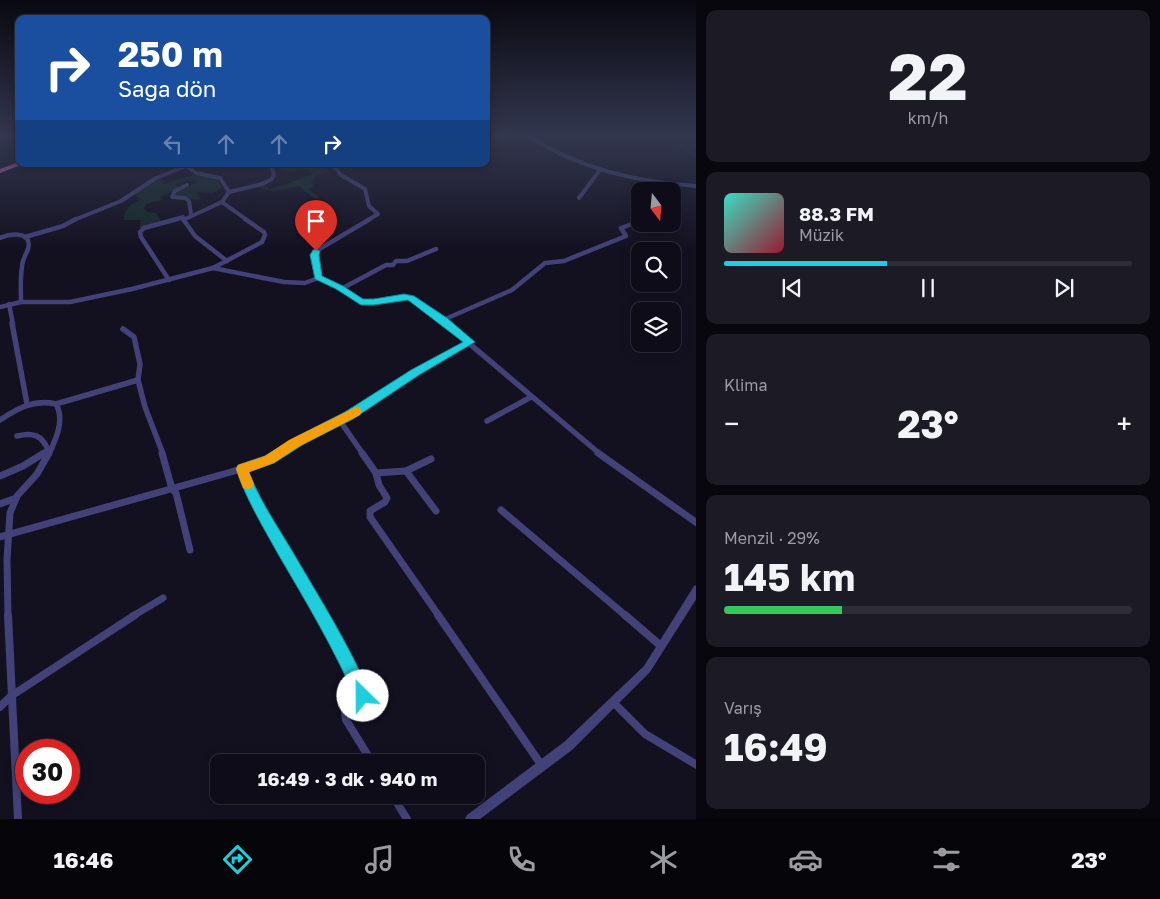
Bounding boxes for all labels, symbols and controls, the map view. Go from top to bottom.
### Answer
text: 250 m [118,33,223,75]
icon: right [35,35,100,100]
text: 22 [888,36,968,114]
text: Sağa dön [118,75,216,102]
text: km/h [908,108,948,128]
icon: left [159,130,187,158]
icon: ahead [212,130,240,158]
icon: ahead [265,130,293,158]
icon: right [318,130,346,158]
north arrow [631,182,681,232]
map controls [631,182,681,352]
pin [295,200,337,251]
text: 88.3 FM [799,202,874,225]
icon: arrive [302,207,330,235]
text: Müzik [799,225,844,245]
button: search [631,242,681,292]
icon: previous [778,274,806,302]
icon: pause [914,274,942,302]
icon: next [1050,274,1078,302]
button: layers [631,302,681,352]
text: Klima [724,375,768,395]
text: 23° [897,401,959,446]
text: − [724,407,739,440]
text: + [1117,407,1132,440]
text: Menzil · 29% [724,528,820,548]
text: 145 km [724,554,855,599]
position arrow [336,669,388,721]
text: Varış [724,698,762,718]
text: 16:49 [724,724,828,769]
speed limit sign: 30 [15,739,80,804]
text: 16:49 · 3 dk · 940 m [258,767,437,790]
icon: directions [220,842,255,877]
icon: music [362,842,397,877]
icon: phone [504,842,539,877]
icon: climate [646,842,681,877]
icon: car [788,842,823,877]
icon: filters [929,842,964,877]
text: 16:46 [53,846,113,873]
text: 23° [1071,846,1107,873]

